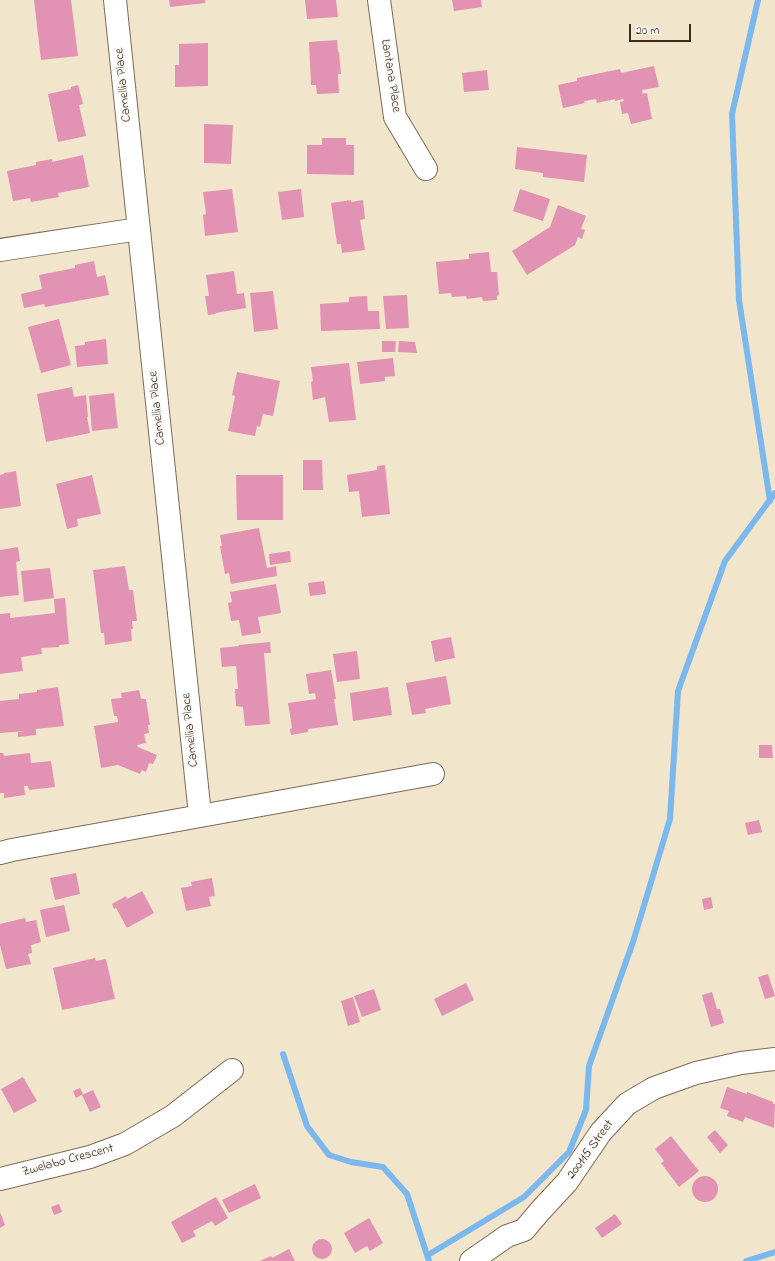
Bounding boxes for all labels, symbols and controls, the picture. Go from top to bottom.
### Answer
scale bar [631,16,693,42]
text: 20 m [636,22,659,40]
street label: Lantana Place [377,38,403,114]
street label: Camellia Place [112,47,136,123]
street label: Camellia Place [146,370,170,446]
street label: Camellia Place [179,692,203,768]
street label: 200115 Street [564,1117,618,1183]
street label: Zwelabo Crescent [21,1141,115,1181]

